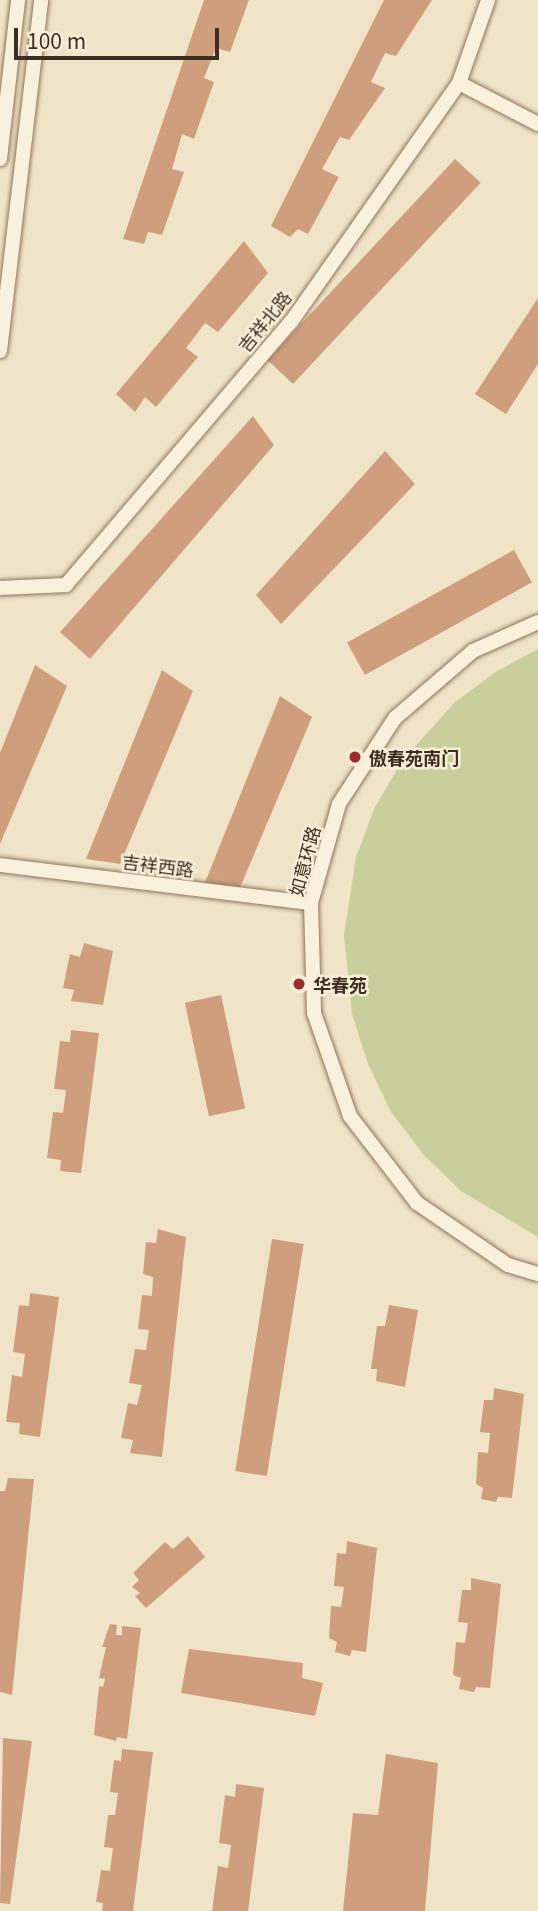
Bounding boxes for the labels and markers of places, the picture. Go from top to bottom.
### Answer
place label: 傲春苑南门 [369,746,459,768]
marker: 傲春苑南门 [347,749,363,765]
place label: 华春苑 [313,973,367,995]
marker: 华春苑 [291,976,307,992]

